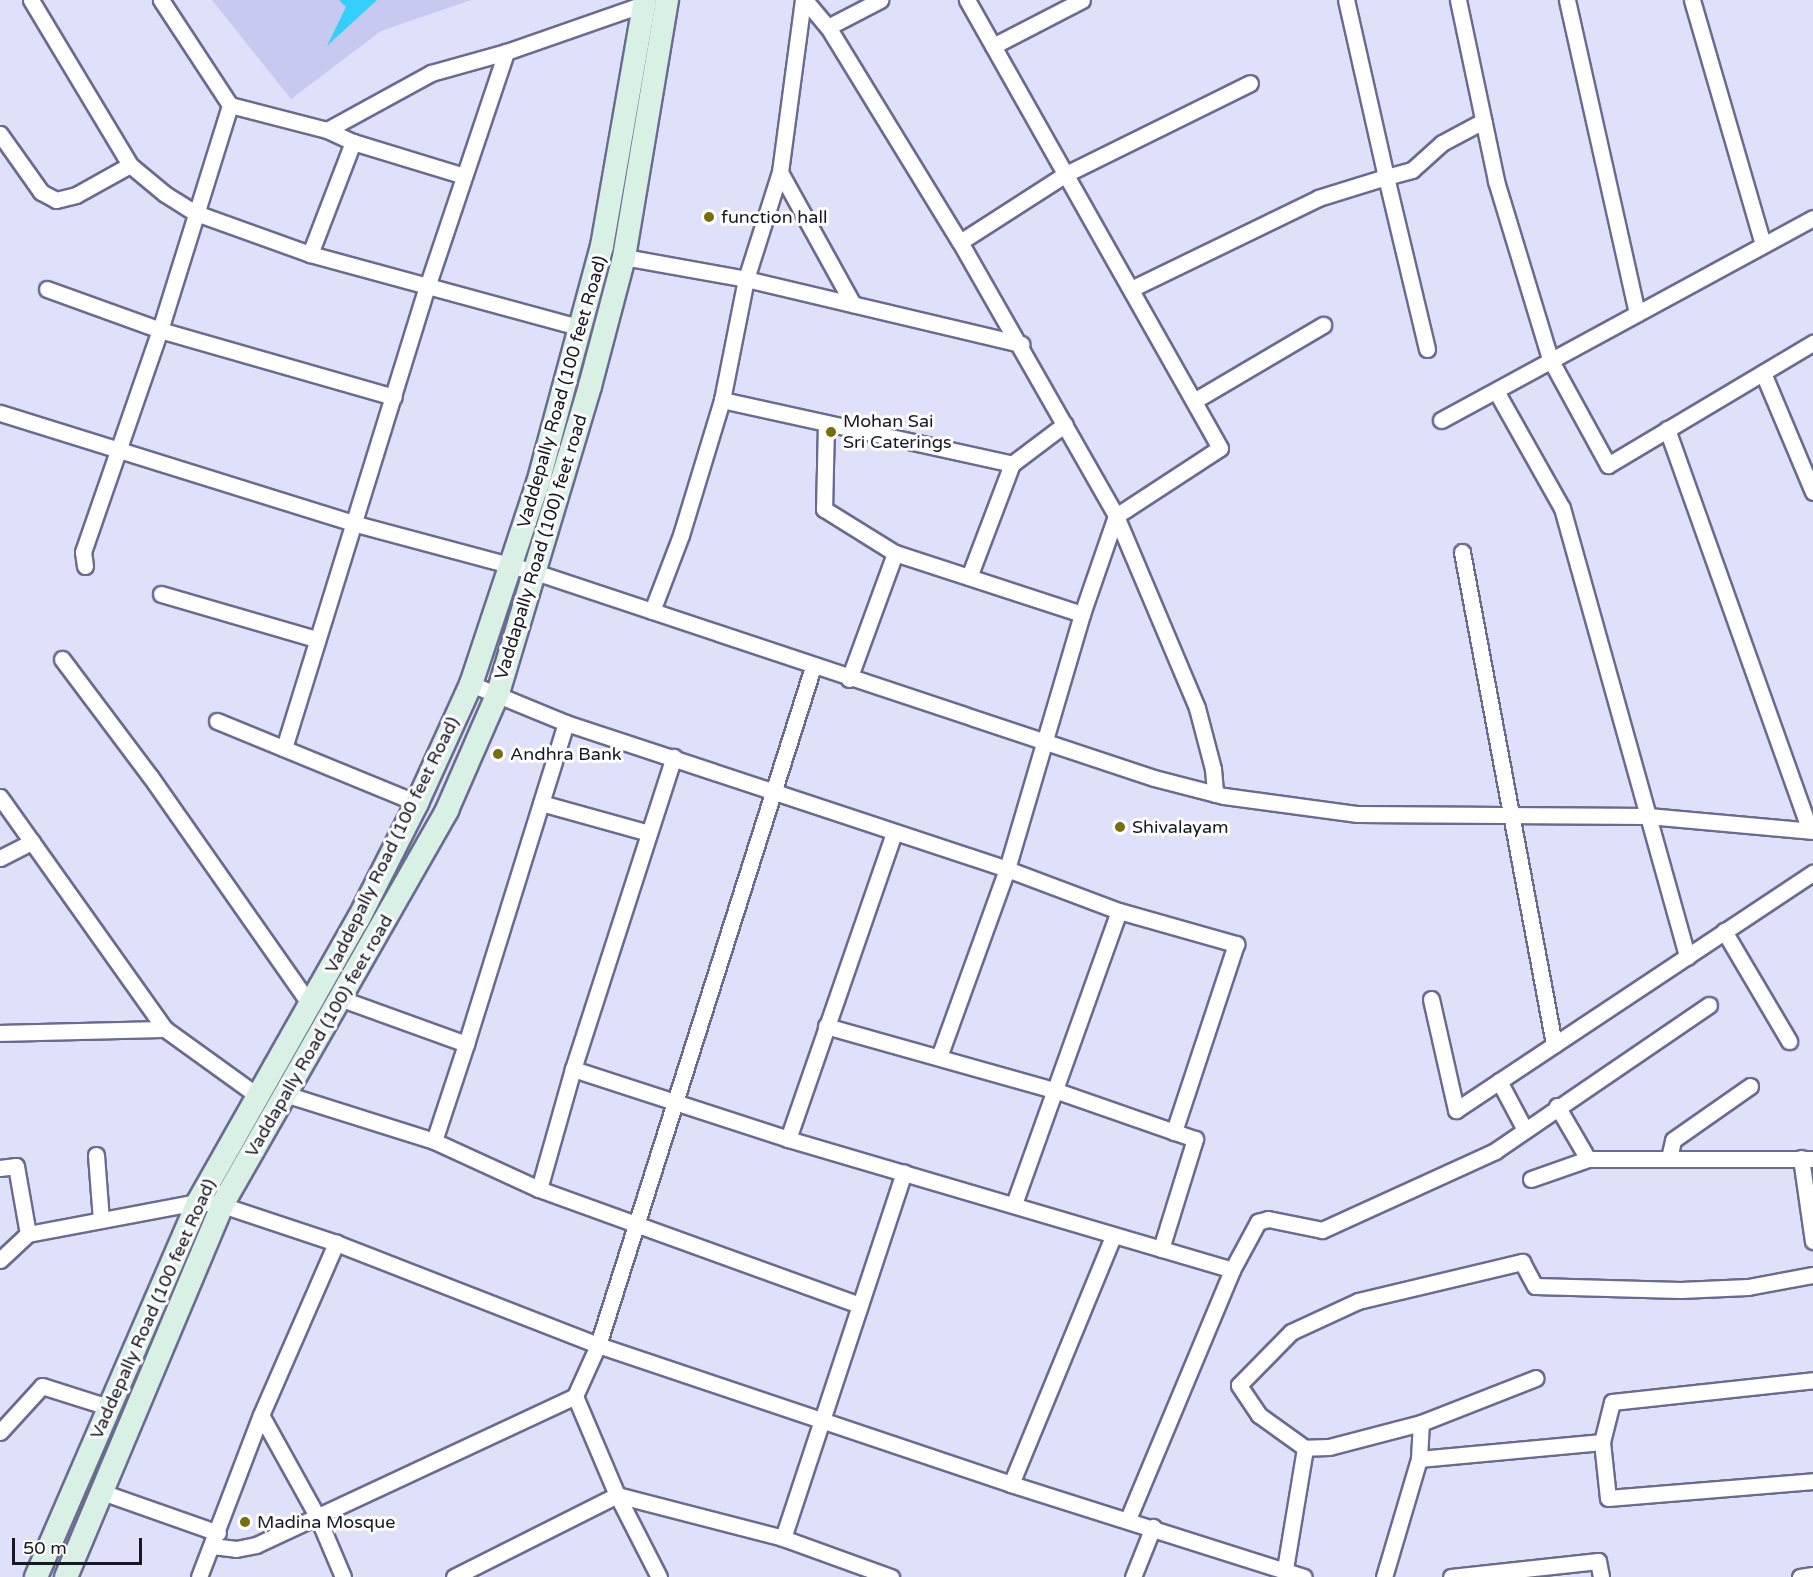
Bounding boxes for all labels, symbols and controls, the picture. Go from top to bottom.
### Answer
place label: function hall [721,206,827,228]
marker: function hall [702,210,716,224]
street label: Vaddepally Road (100 feet Road) [513,253,611,531]
place label: Mohan Sai Sri Caterings [843,411,952,454]
street label: Vaddapally Road (100) feet road [490,412,592,682]
marker: Mohan Sai Sri Caterings [824,425,838,439]
street label: Vaddepally Road (100 feet Road) [320,713,464,977]
place label: Andhra Bank [510,743,622,765]
marker: Andhra Bank [491,747,505,761]
place label: Shivalayam [1132,816,1229,838]
marker: Shivalayam [1113,820,1127,834]
street label: Vaddapally Road (100) feet road [241,911,397,1161]
street label: Vaddepally Road (100 feet Road) [86,1176,220,1442]
place label: Madina Mosque [257,1511,395,1533]
marker: Madina Mosque [238,1515,252,1529]
scale bar [15,1526,146,1564]
text: 50 m [23,1537,67,1559]

